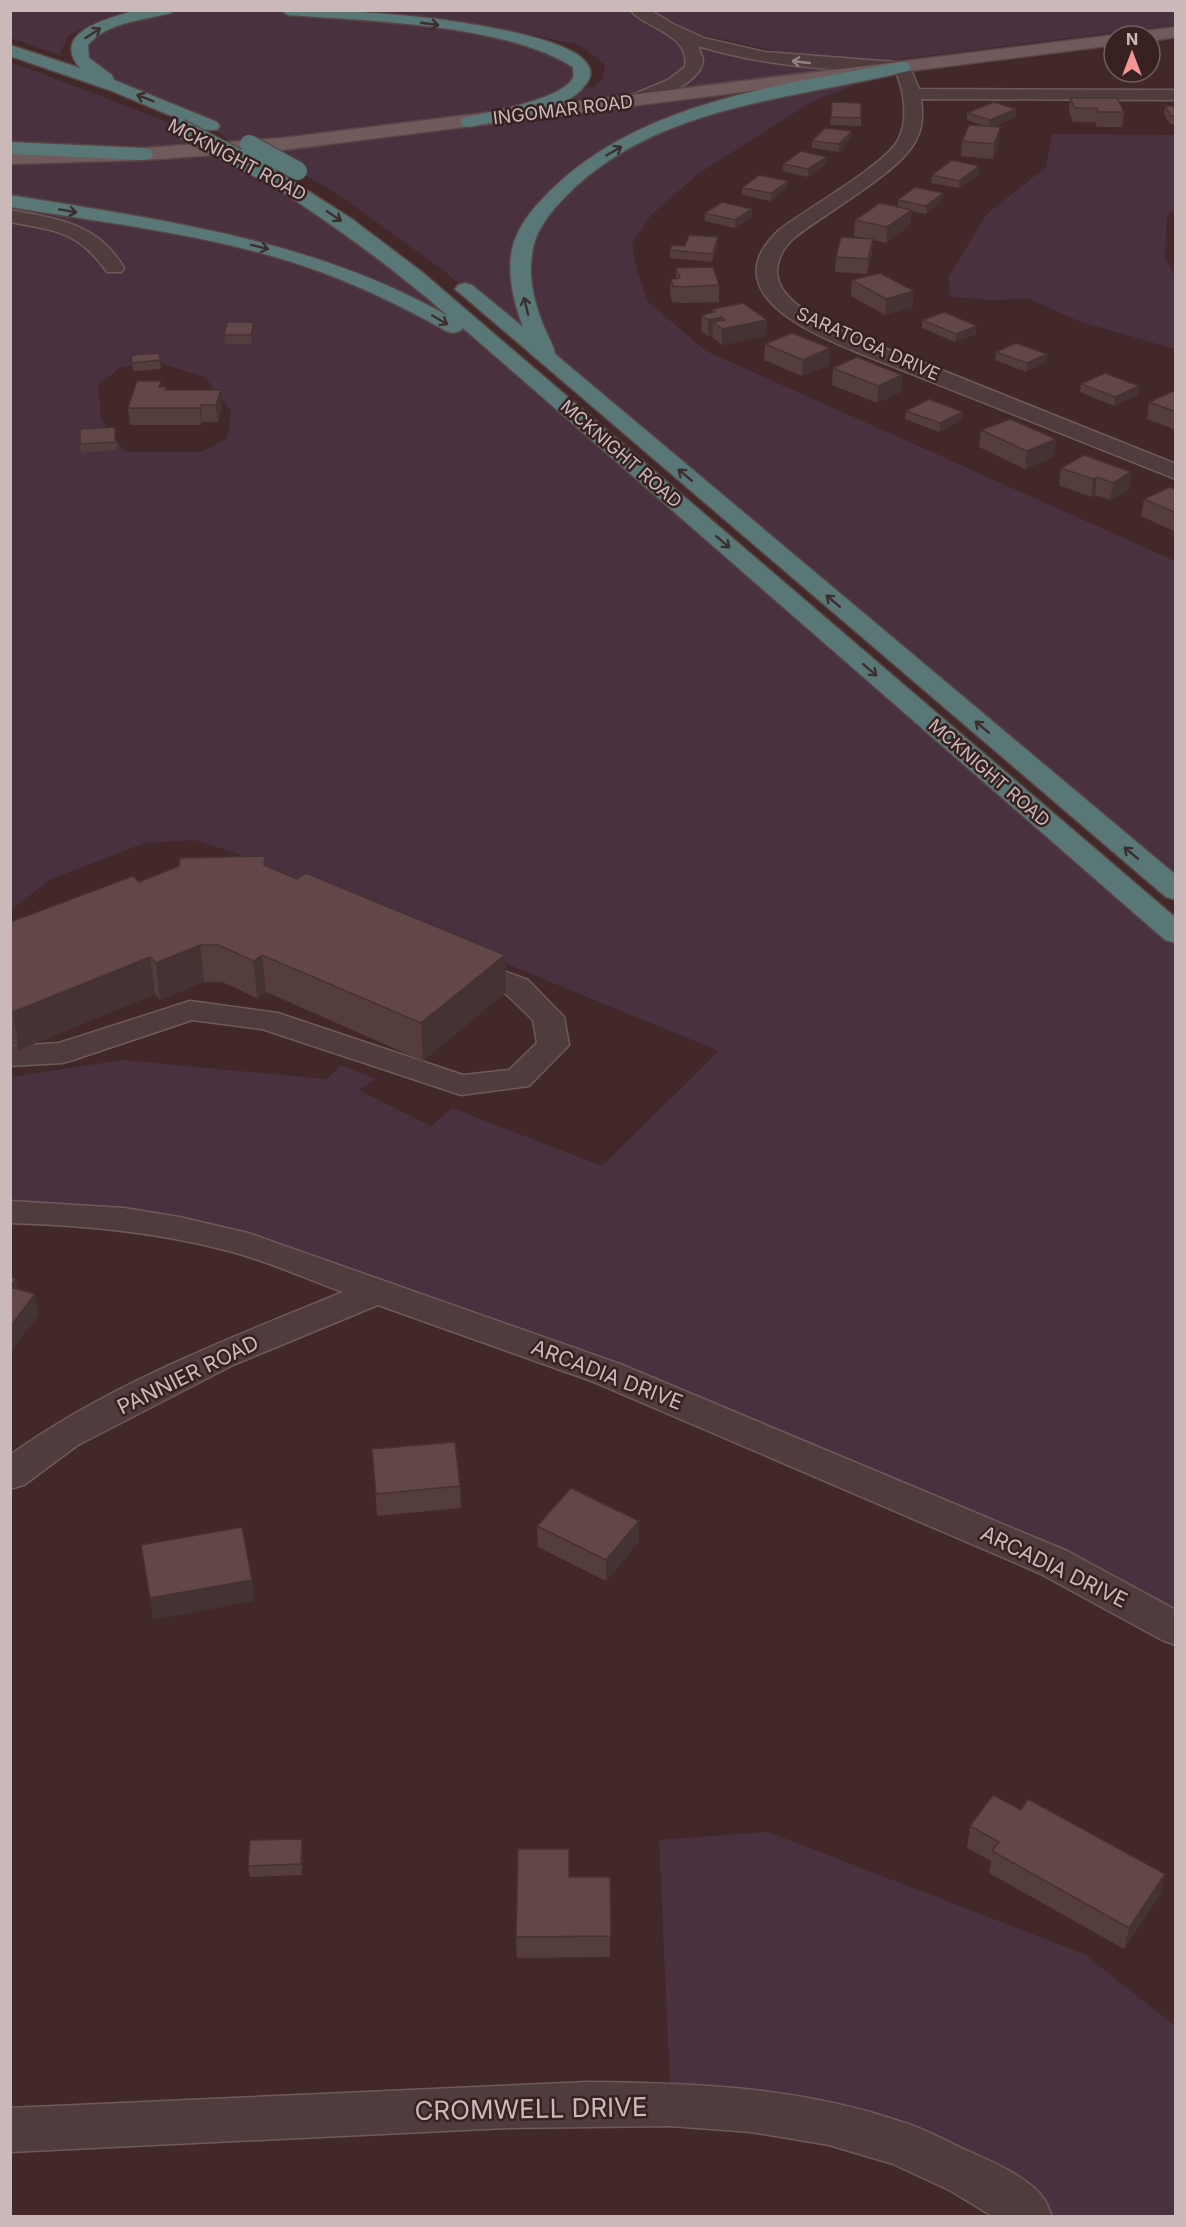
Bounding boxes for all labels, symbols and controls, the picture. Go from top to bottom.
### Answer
one-way arrow [420,19,440,30]
north arrow [1102,24,1162,84]
one-way arrow [84,26,101,38]
text: N [1126,29,1138,49]
one-way arrow [792,56,812,67]
street label: INGOMAR ROAD [492,90,634,129]
one-way arrow [136,92,155,103]
street label: MCKNIGHT ROAD [165,114,310,205]
one-way arrow [605,144,622,156]
one-way arrow [58,206,77,217]
one-way arrow [326,210,342,222]
one-way arrow [250,242,269,254]
one-way arrow [520,296,532,315]
street label: SARATOGA DRIVE [793,303,943,385]
one-way arrow [431,314,448,326]
street label: MCKNIGHT ROAD [557,395,686,512]
one-way arrow [678,468,693,482]
one-way arrow [715,535,730,549]
one-way arrow [826,594,841,608]
one-way arrow [862,663,877,677]
street label: MCKNIGHT ROAD [925,714,1054,831]
one-way arrow [974,721,990,734]
one-way arrow [1123,847,1139,860]
street label: PANNIER ROAD [113,1330,263,1420]
street label: ARCADIA DRIVE [528,1334,686,1415]
street label: ARCADIA DRIVE [977,1520,1132,1613]
street label: CROMWELL DRIVE [414,2091,648,2126]

